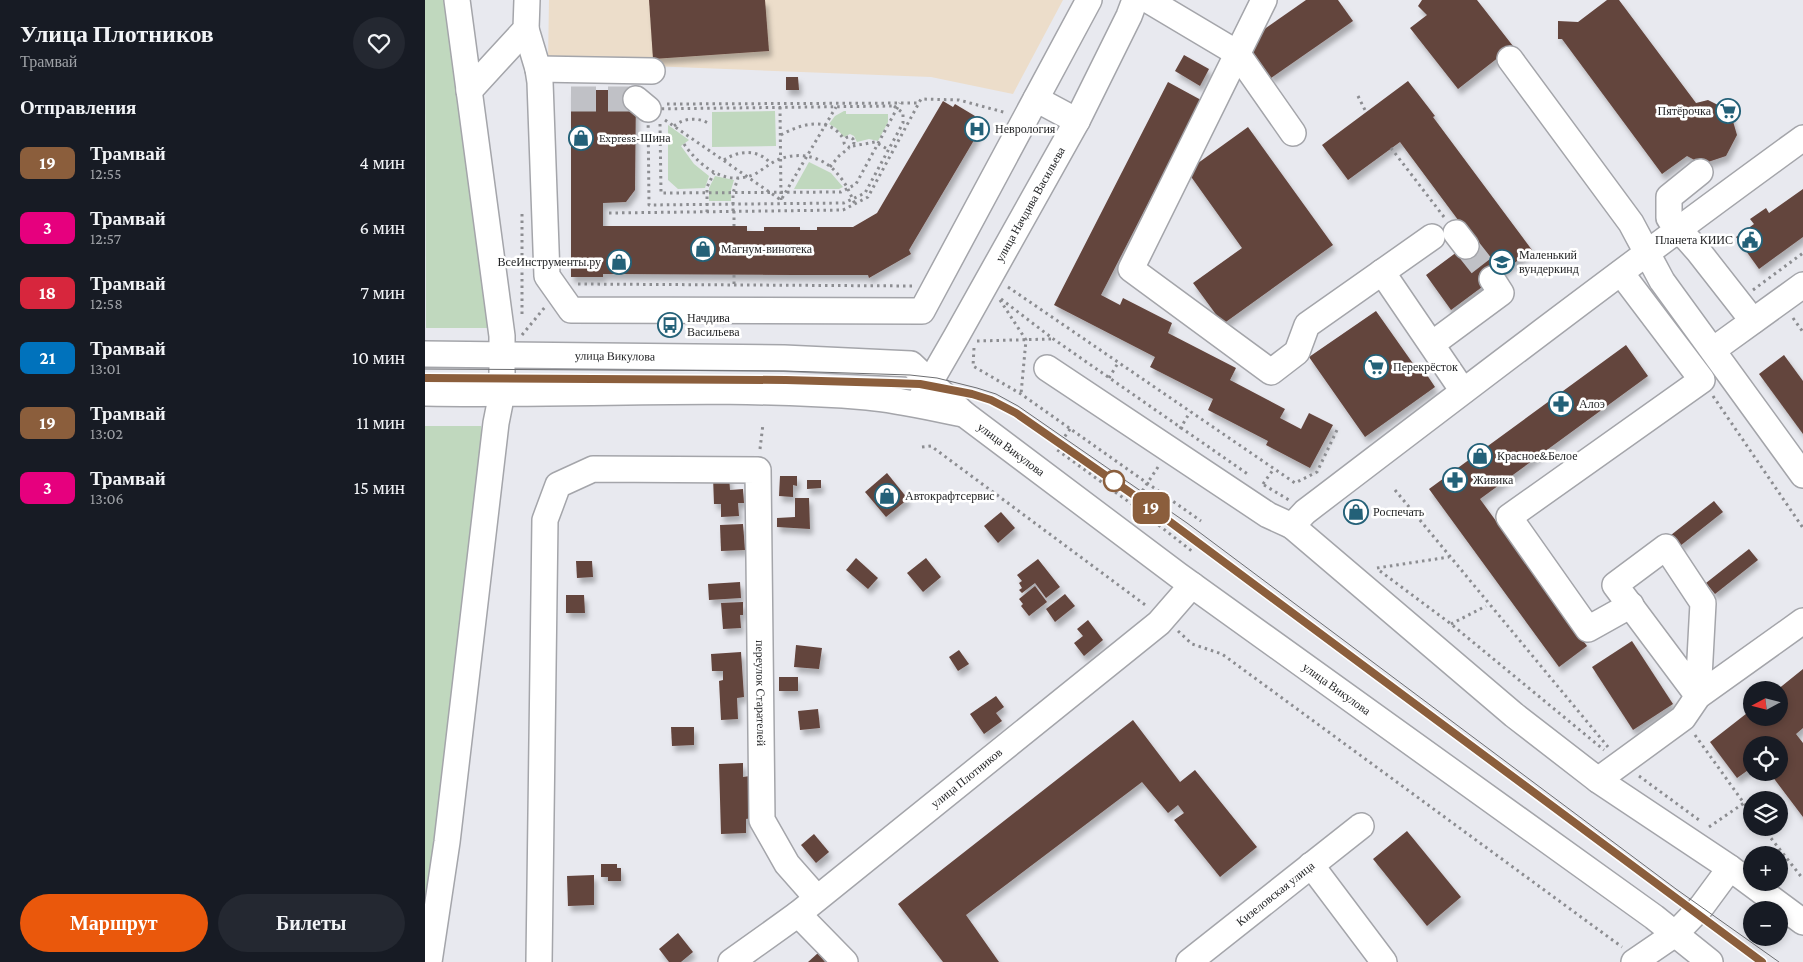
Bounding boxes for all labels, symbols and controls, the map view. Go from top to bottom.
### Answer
button: heart [353,17,405,69]
text: Улица Плотников [20,20,214,47]
text: Трамвай [20,53,77,70]
text: Отправления [20,97,136,118]
supermarket icon: Пятёрочка [1715,98,1741,124]
place label: Пятёрочка [1658,104,1712,118]
hospital icon: Неврология [964,116,990,142]
place label: Неврология [995,122,1056,136]
shop icon: Express-Шина [568,125,594,151]
place label: Express-Шина [599,131,671,145]
text: Трамвай [90,143,166,164]
street label: улица Начдива Васильева [992,144,1068,265]
text: 4 мин [359,152,405,173]
text: 19 [39,153,56,173]
text: 12:55 [90,165,122,182]
text: Трамвай [90,208,166,229]
text: 6 мин [359,217,405,238]
text: 3 [43,218,52,238]
public building icon: Планета КИИС [1737,227,1763,253]
text: 12:57 [90,230,121,247]
place label: Планета КИИС [1655,233,1733,247]
shop icon: Магнум-винотека [690,236,716,262]
place label: Магнум-винотека [721,242,813,256]
place label: Маленький вундеркинд [1519,248,1579,276]
shop icon: ВсеИнструменты.ру [606,249,632,275]
school or university icon: Маленький вундеркинд [1489,249,1515,275]
place label: ВсеИнструменты.ру [497,255,601,269]
text: Трамвай [90,273,166,294]
text: 7 мин [360,282,405,303]
text: 18 [39,283,56,303]
text: 12:58 [90,295,123,312]
place label: Начдива Васильева [687,311,740,339]
bus stop icon: Начдива Васильева [657,312,683,338]
text: Трамвай [90,338,166,359]
text: 10 мин [352,347,405,368]
text: 21 [40,348,55,368]
street label: улица Викулова [575,349,656,364]
supermarket icon: Перекрёсток [1363,354,1389,380]
text: 13:01 [90,360,121,377]
place label: Перекрёсток [1393,360,1458,374]
pharmacy icon: Алоэ [1548,391,1574,417]
place label: Алоэ [1579,397,1605,411]
text: Трамвай [90,403,166,424]
text: 11 мин [356,412,405,433]
text: 19 [39,413,56,433]
street label: улица Викулова [975,420,1048,480]
text: 13:02 [90,425,123,442]
shop icon: Красное&Белое [1467,443,1493,469]
place label: Красное&Белое [1497,449,1578,463]
pharmacy icon: Живика [1442,467,1468,493]
text: Трамвай [90,468,166,489]
unlabelled marker [1103,470,1125,492]
place label: Живика [1473,473,1514,487]
text: 15 мин [354,477,405,498]
text: 3 [43,478,52,498]
shop icon: Автокрафтсервис [874,483,900,509]
place label: Автокрафтсервис [905,489,995,503]
text: 13:06 [90,490,124,507]
line badge: 19 [1129,492,1173,524]
text: 19 [1143,498,1159,518]
shop icon: Роспечать [1343,499,1369,525]
place label: Роспечать [1373,505,1425,519]
street label: переулок Старателей [753,640,768,747]
street label: улица Викулова [1300,660,1374,718]
north arrow [1743,681,1787,726]
map controls [1743,681,1788,946]
button: locate [1743,736,1788,781]
street label: улица Плотников [928,745,1005,811]
button: layers [1743,791,1788,836]
button: + [1743,846,1788,891]
street label: Кизеловская улица [1233,858,1318,929]
button: Маршрут [20,894,208,952]
button: Билеты [218,894,405,952]
button: − [1743,901,1788,946]

